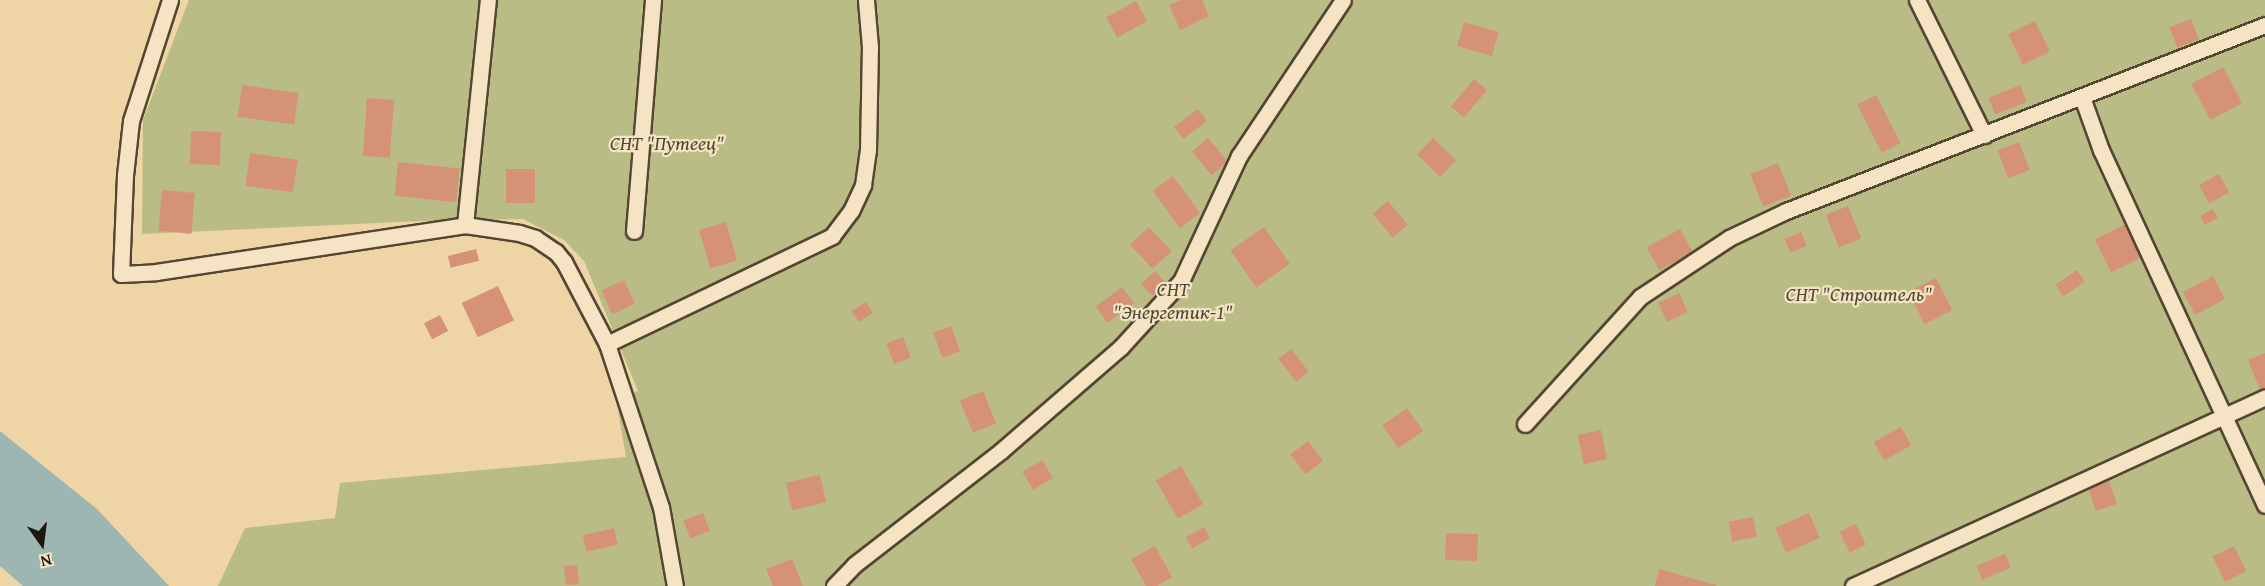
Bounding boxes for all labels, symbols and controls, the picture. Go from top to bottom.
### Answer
park label: СНТ "Путеец" [610,130,724,154]
park label: СНТ "Энергетик-1" [1113,276,1233,323]
park label: СНТ "Строитель" [1786,281,1932,305]
north arrow [12,514,72,574]
text: N [38,549,54,574]

